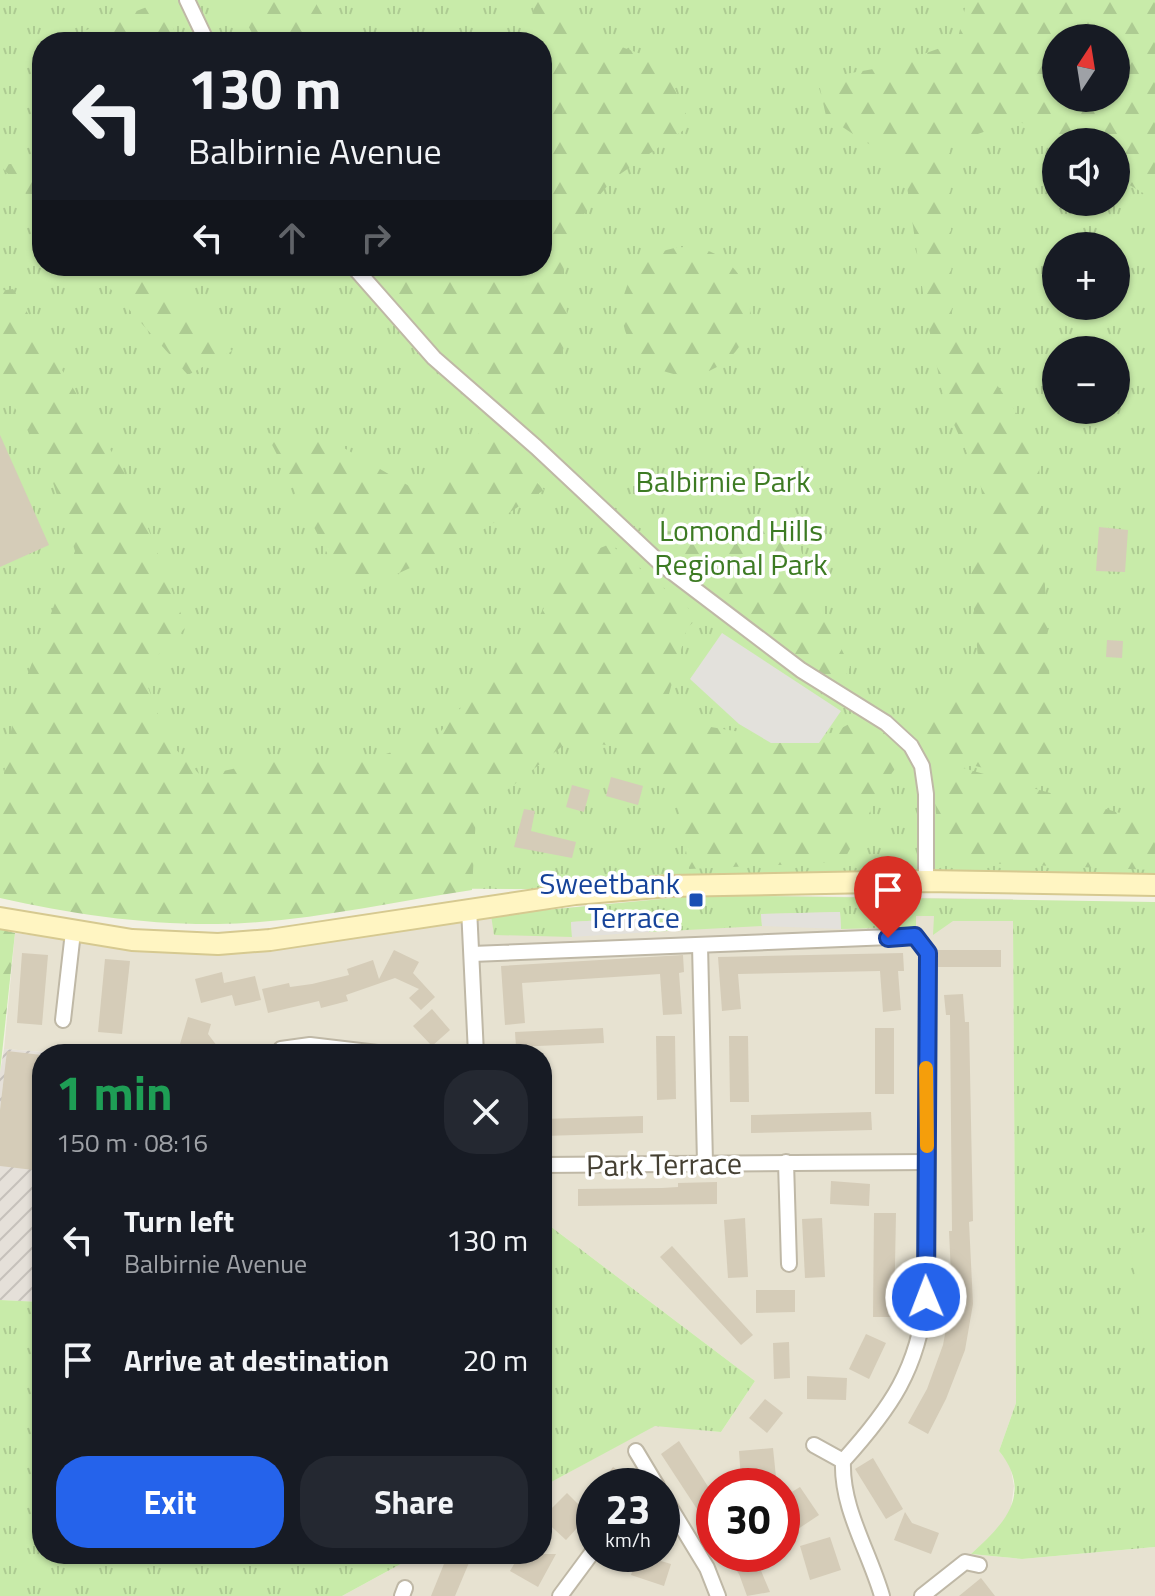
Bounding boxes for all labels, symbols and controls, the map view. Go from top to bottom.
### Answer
north arrow [1042,24,1130,112]
map controls [1042,24,1130,424]
text: 130 m [188,46,341,131]
icon: left [56,64,160,168]
text: Balbirnie Avenue [188,123,442,178]
button: sound [1042,128,1130,216]
icon: left [186,216,230,260]
icon: ahead [270,216,314,260]
icon: right [354,216,398,260]
button: + [1042,232,1130,320]
button: − [1042,336,1130,424]
park label: Balbirnie Park [635,458,811,504]
park label: Lomond Hills Regional Park [654,507,828,587]
pin [854,856,922,938]
place label: Sweetbank Terrace [539,860,680,940]
icon: arrive [866,868,910,912]
marker: Sweetbank Terrace [687,891,705,909]
text: 1 min [56,1056,173,1129]
button: close [444,1070,528,1154]
text: 150 m · 08:16 [56,1123,208,1162]
street label: Park Terrace [586,1140,742,1188]
text: Turn left [124,1198,234,1244]
text: 130 m [446,1217,528,1263]
icon: left [56,1218,100,1262]
text: Balbirnie Avenue [124,1244,307,1283]
position arrow [884,1255,968,1339]
text: Arrive at destination [124,1337,389,1383]
text: 20 m [463,1337,528,1383]
icon: arrive [56,1338,100,1382]
button: Exit [56,1456,284,1548]
button: Share [300,1456,528,1548]
speed limit sign: 30 [696,1468,800,1572]
text: 23 [606,1479,650,1540]
text: km/h [605,1524,651,1555]

